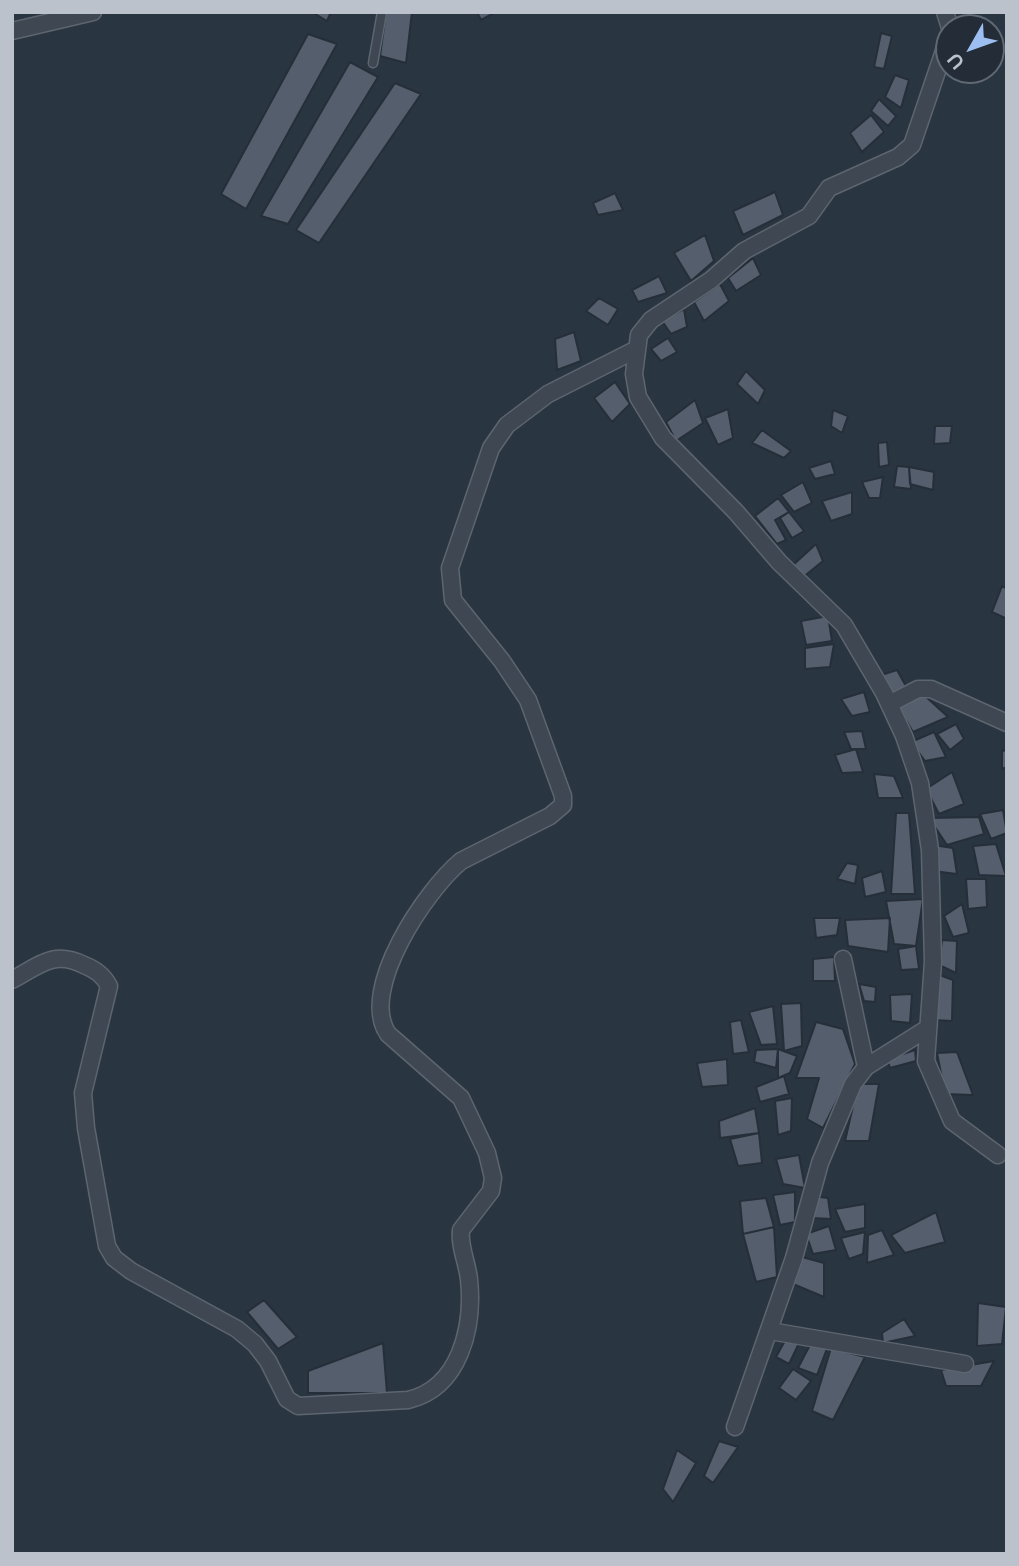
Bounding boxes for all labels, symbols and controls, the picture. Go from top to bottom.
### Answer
north arrow [935,14,1005,84]
text: U [942,49,968,74]

